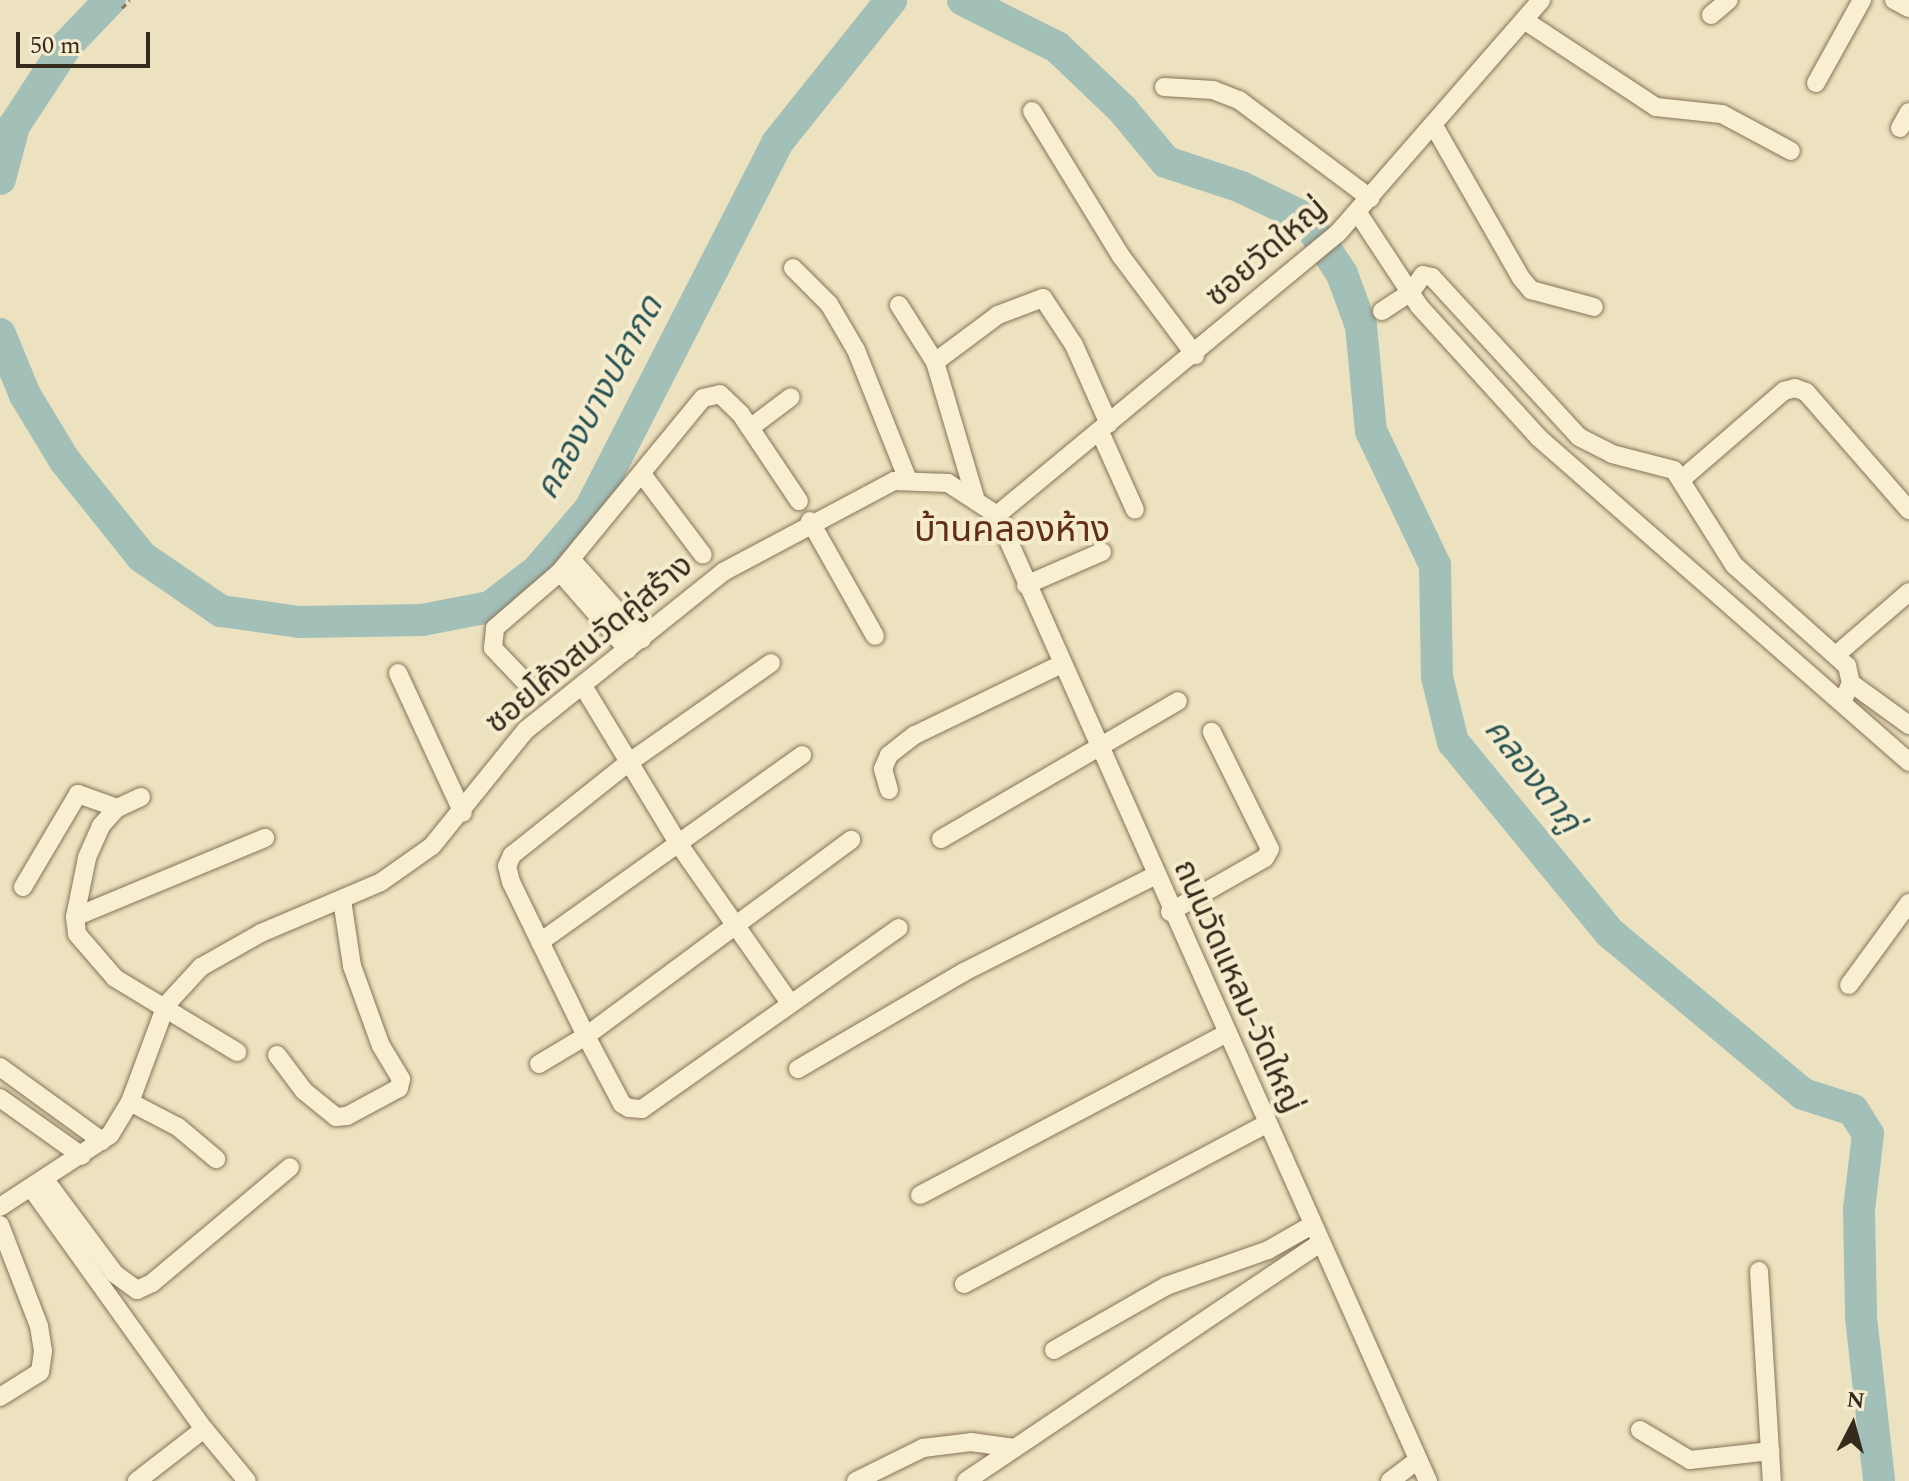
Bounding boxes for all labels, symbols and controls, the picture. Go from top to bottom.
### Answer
scale bar [20,16,154,66]
text: 50 m [30,28,81,64]
street label: ซอยวัดใหญ่ [1199,190,1335,316]
water label: คลองบางปลากด [527,289,673,507]
district label: บ้านคลองห้าง [914,509,1110,553]
street label: ซอยโค้งสนวัดคู่สร้าง [479,547,701,743]
water label: คลองตาภู่ [1475,711,1589,841]
street label: ถนนวัดแหลม-วัดใหญ่ [1164,854,1310,1120]
text: N [1845,1383,1866,1418]
north arrow [1813,1385,1893,1465]

